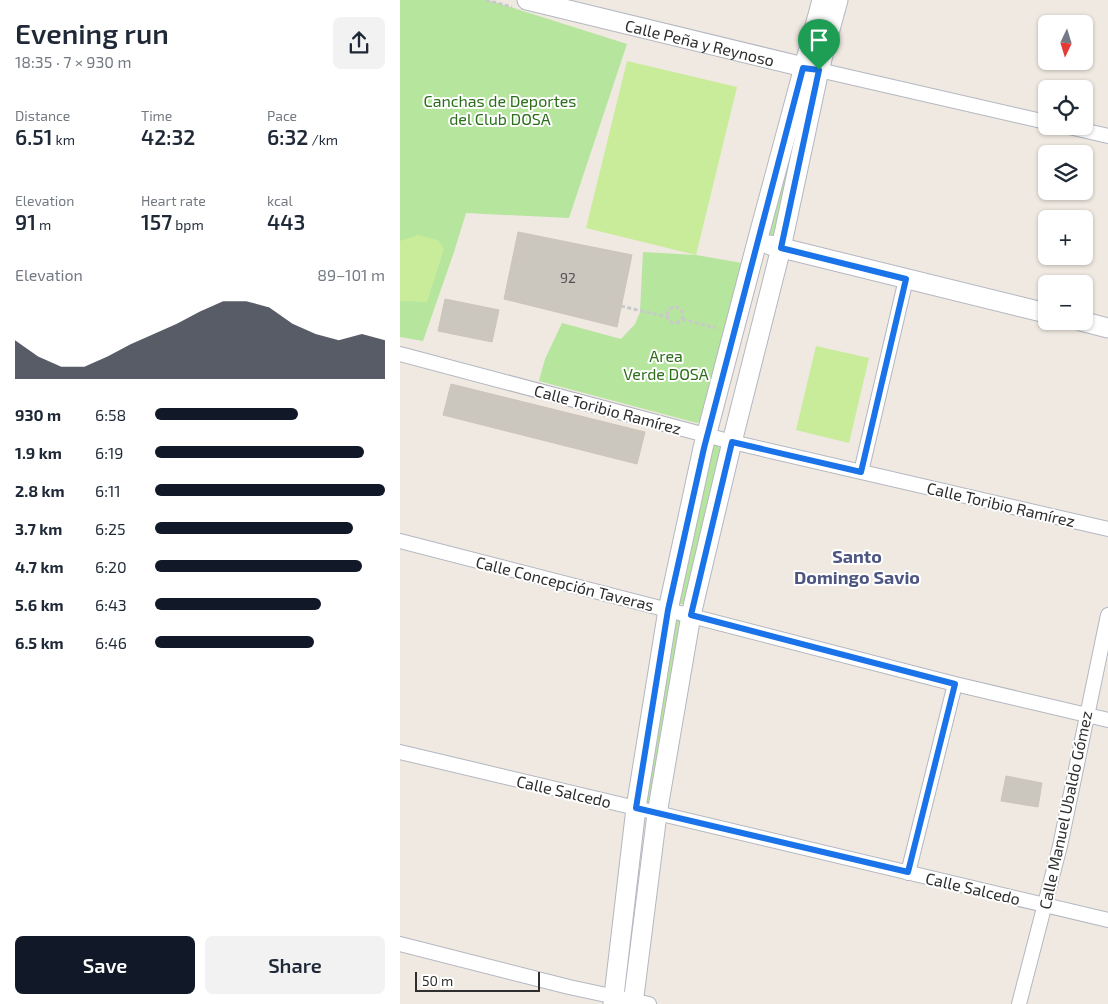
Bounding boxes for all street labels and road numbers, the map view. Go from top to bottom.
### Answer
street label: Calle Peña y Reynoso [623,15,777,69]
street label: Calle Toribio Ramírez [532,380,684,438]
street label: Calle Toribio Ramírez [925,478,1077,530]
street label: Calle Concepción Taveras [474,552,656,614]
street label: Calle Manuel Ubaldo Gómez [1035,709,1095,911]
street label: Calle Salcedo [515,771,613,811]
street label: Calle Salcedo [924,868,1022,908]

